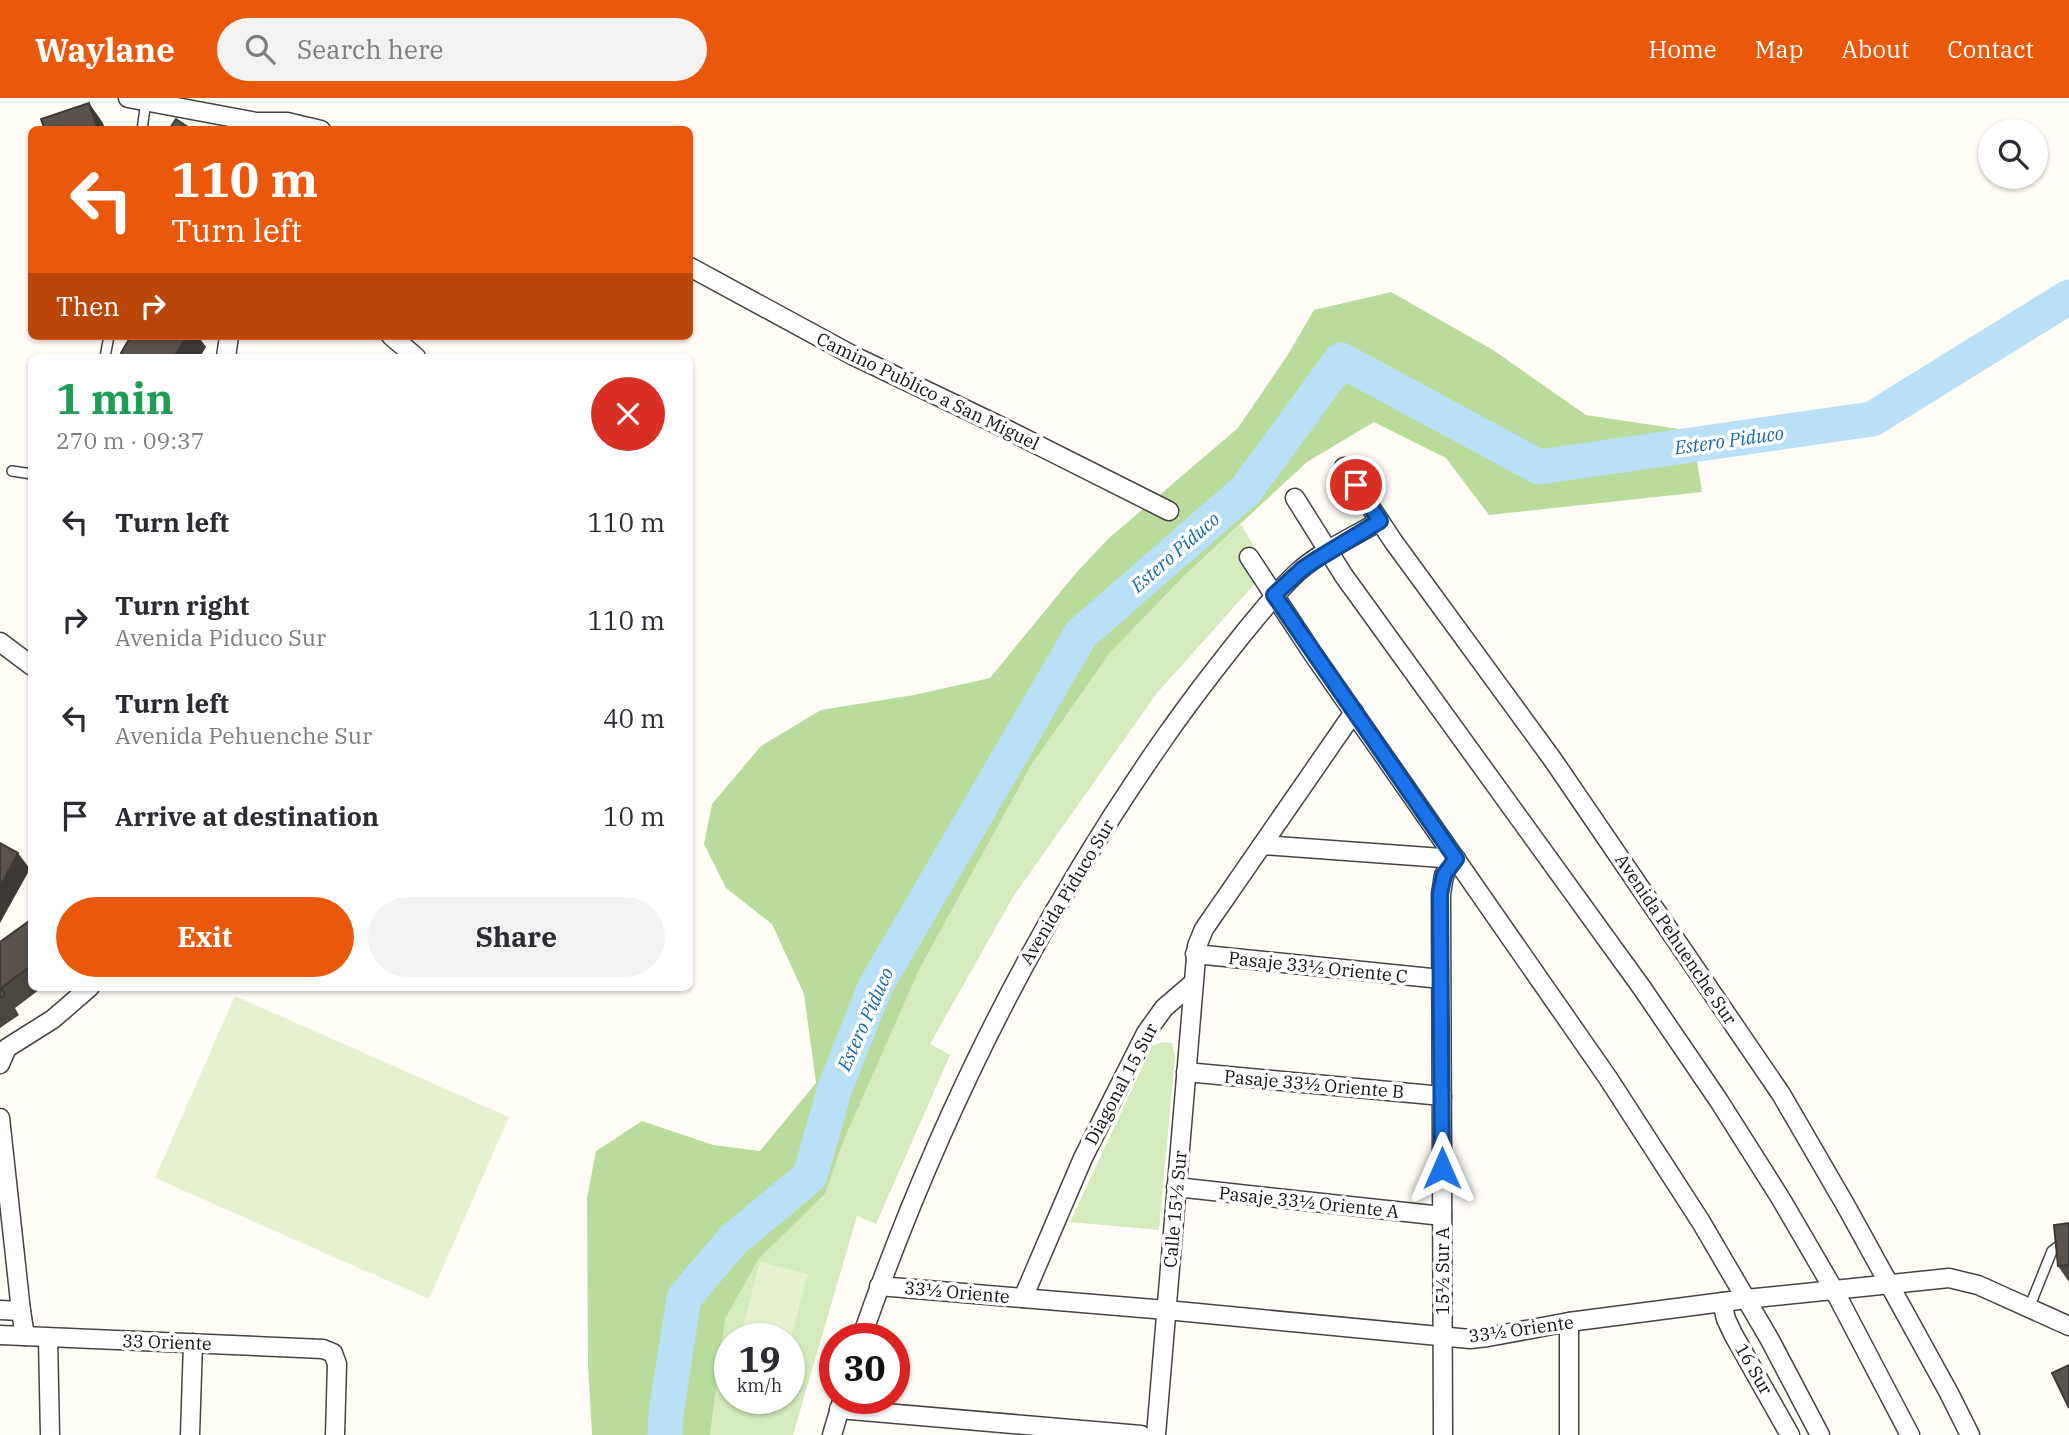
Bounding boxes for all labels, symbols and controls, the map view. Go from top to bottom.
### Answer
search box [217,18,707,81]
text: Waylane [35,28,175,71]
icon: search [241,30,279,68]
text: Search here [297,32,443,66]
text: Home [1649,33,1717,65]
text: Map [1755,33,1803,65]
text: About [1841,33,1909,65]
text: Contact [1947,33,2034,65]
map controls [1978,119,2048,189]
button: search [1978,119,2048,189]
text: 110 m [171,147,318,210]
icon: left [56,154,147,245]
text: Turn left [171,209,302,251]
icon: right [134,287,172,325]
text: Then [56,289,120,323]
street label: Camino Publico a San Miguel [813,327,1043,455]
text: 1 min [56,371,174,426]
button: close [591,377,665,451]
water label: Estero Piduco [1672,420,1785,460]
text: 270 m · 09:37 [56,425,205,455]
pin [1326,455,1386,515]
icon: arrive [1337,466,1375,504]
icon: left [56,503,94,541]
text: Turn left [115,505,229,539]
text: 110 m [587,505,665,539]
water label: Estero Piduco [1125,507,1224,598]
text: Turn right [115,588,249,622]
icon: right [56,601,94,639]
text: 110 m [587,603,665,637]
text: Avenida Piduco Sur [115,622,326,652]
text: Turn left [115,686,229,720]
icon: left [56,699,94,737]
text: 40 m [603,701,665,735]
text: Avenida Pehuenche Sur [115,720,372,750]
icon: arrive [56,797,94,835]
text: Arrive at destination [115,799,379,833]
text: 10 m [603,799,665,833]
street label: Avenida Piduco Sur [1015,815,1119,969]
street label: Avenida Pehuenche Sur [1610,849,1742,1029]
button: Exit [56,897,354,977]
button: Share [368,897,665,977]
street label: Pasaje 33½ Oriente C [1227,946,1409,988]
water label: Estero Piduco [831,964,898,1075]
street label: Diagonal 15 Sur [1079,1019,1163,1149]
street label: Pasaje 33½ Oriente B [1223,1065,1405,1103]
position arrow [1405,1131,1479,1205]
street label: Calle 15½ Sur [1158,1149,1192,1269]
street label: Pasaje 33½ Oriente A [1218,1181,1401,1223]
street label: 15½ Sur A [1431,1226,1454,1315]
street label: 33½ Oriente [903,1276,1011,1308]
street label: 33½ Oriente [1467,1310,1575,1348]
speed limit sign: 30 [819,1323,910,1414]
street label: 33 Oriente [122,1329,212,1355]
text: 19 [738,1336,781,1382]
street label: 16 Sur [1730,1339,1778,1399]
text: km/h [737,1374,782,1397]

